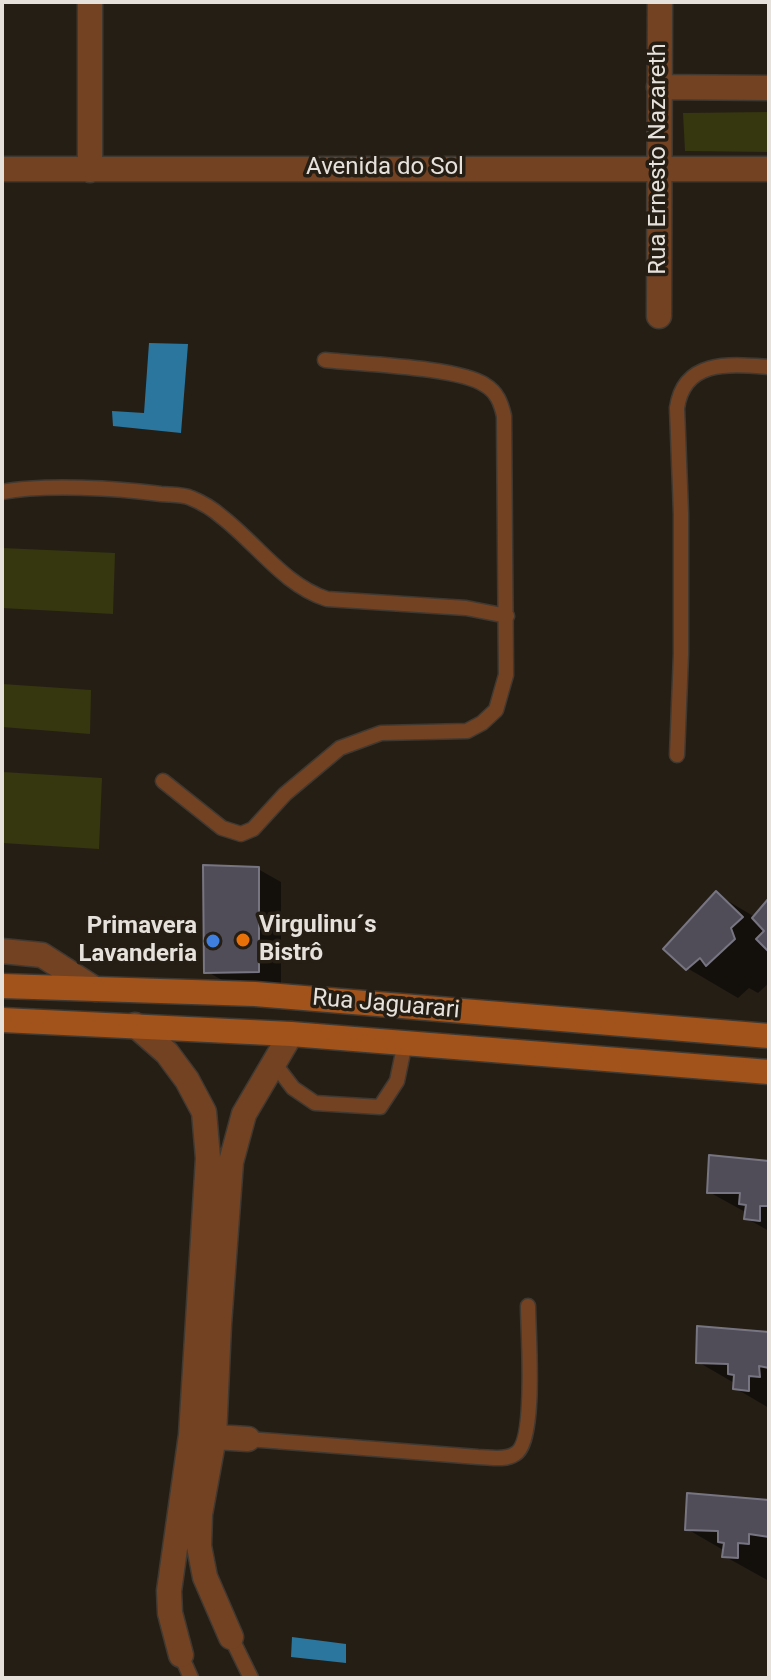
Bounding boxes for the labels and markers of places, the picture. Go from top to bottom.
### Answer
place label: Virgulinu´s Bistrô [259,912,377,968]
place label: Primavera Lavanderia [79,913,197,969]
marker: Virgulinu´s Bistrô [234,931,252,949]
marker: Primavera Lavanderia [204,932,222,950]

